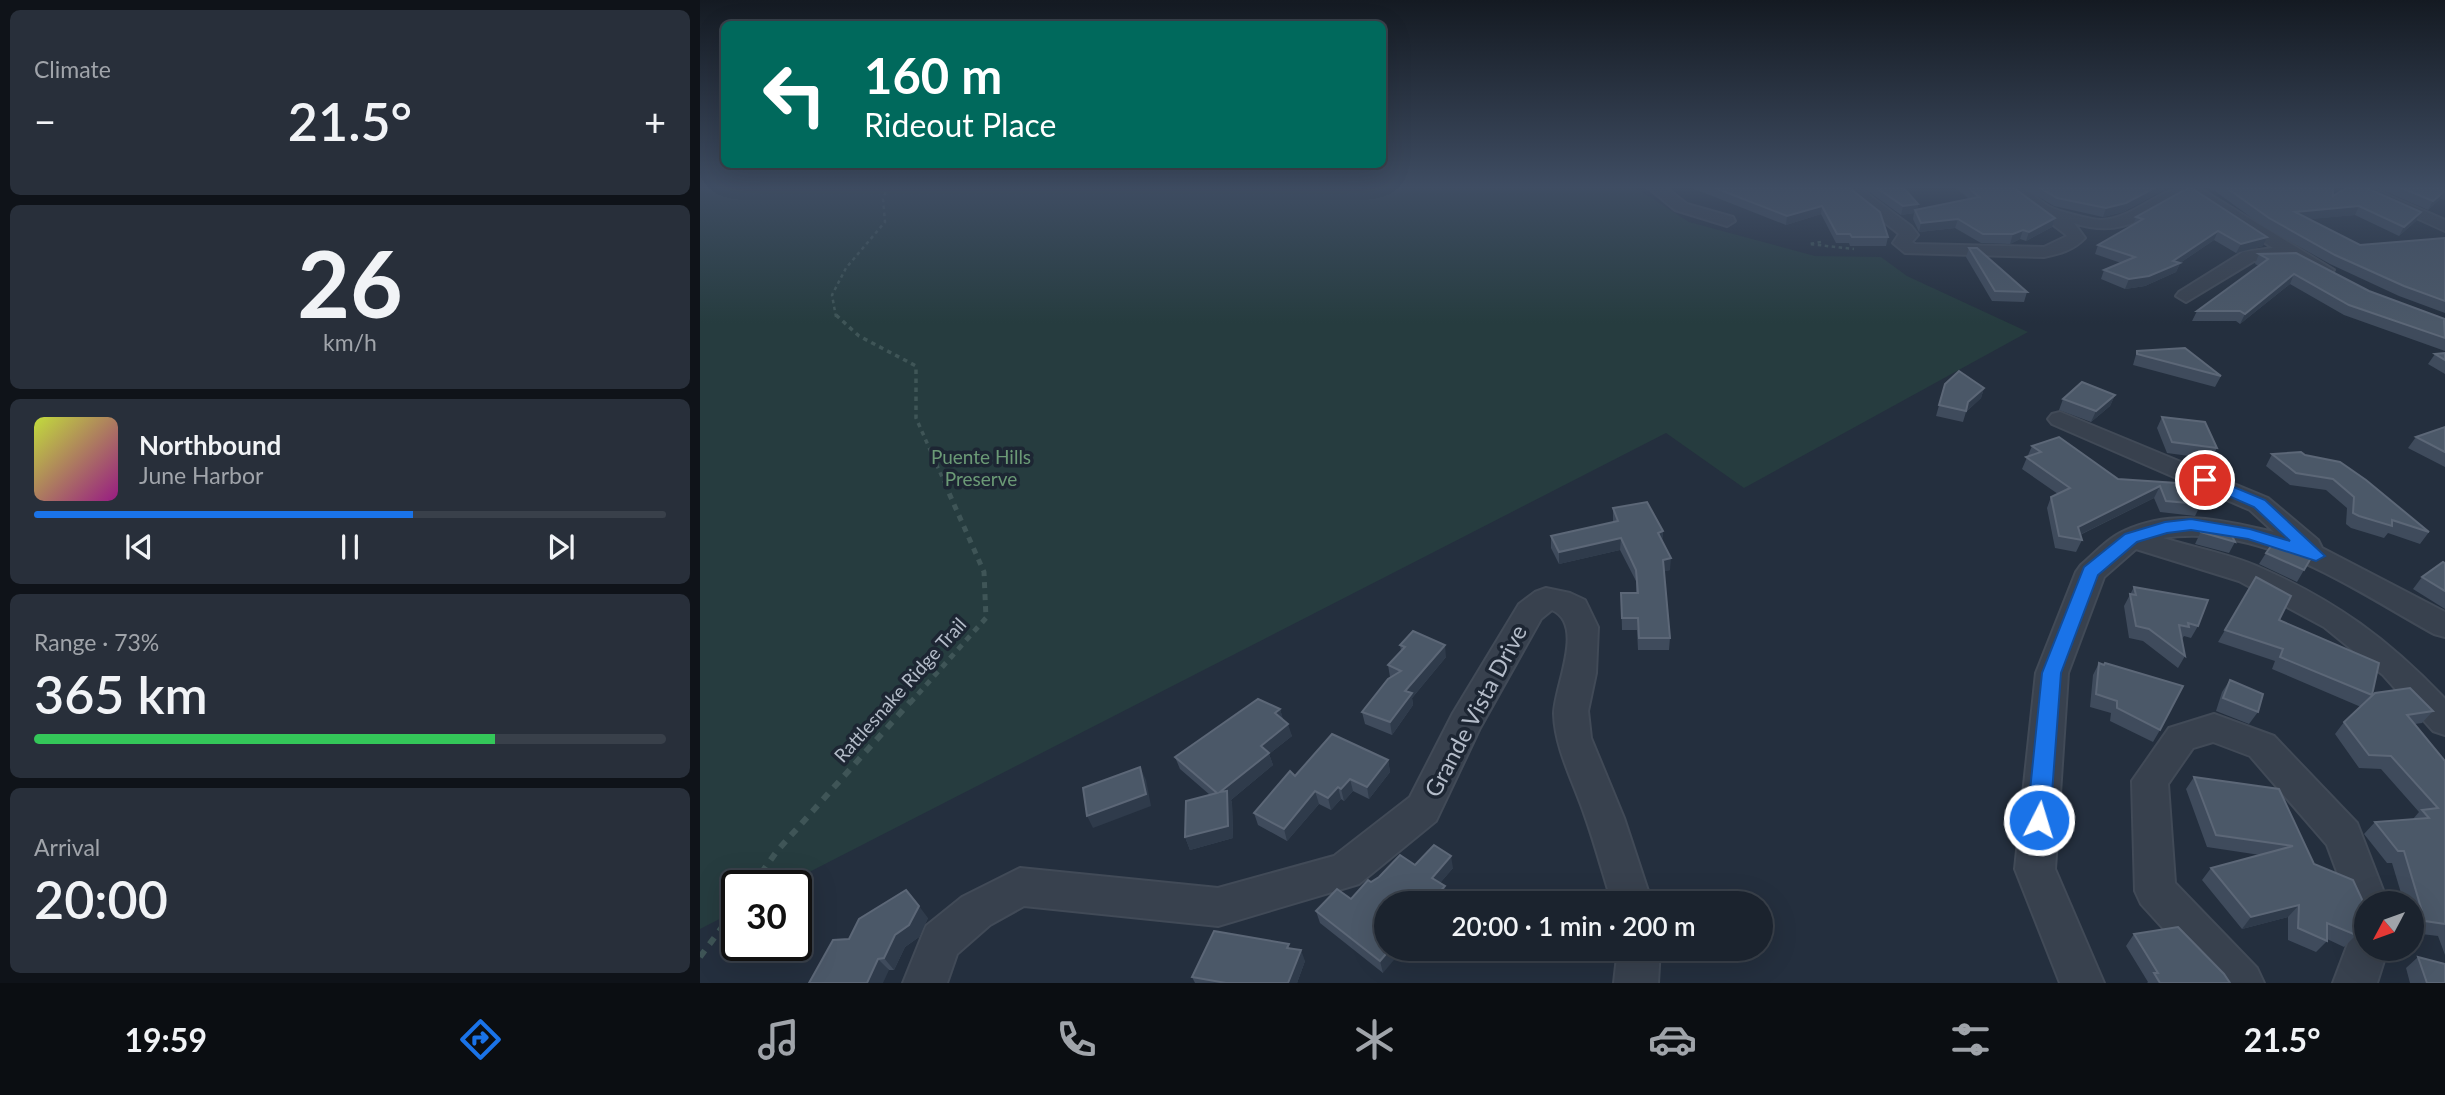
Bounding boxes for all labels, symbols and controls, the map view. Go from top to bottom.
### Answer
text: 160 m [864,46,1002,104]
icon: left [749,49,840,140]
text: Climate [34,55,111,83]
text: 21.5° [288,90,412,152]
text: − [34,98,56,144]
text: + [644,98,666,144]
text: Rideout Place [864,105,1056,144]
text: 26 [297,228,403,337]
text: km/h [323,328,377,356]
text: Northbound [139,429,281,461]
park label: Puente Hills Preserve [931,445,1031,490]
pin [2175,450,2235,510]
text: June Harbor [139,461,263,489]
icon: arrive [2186,461,2224,499]
icon: previous [120,528,158,566]
icon: pause [331,528,369,566]
icon: next [542,528,580,566]
street label: Rattlesnake Ridge Trail [829,613,970,767]
street label: Grande Vista Drive [1418,620,1532,801]
text: Range · 73% [34,628,159,656]
text: 365 km [34,663,208,725]
position arrow [2002,783,2076,857]
text: Arrival [34,833,100,861]
text: 20:00 [34,868,168,930]
speed limit sign: 30 [721,870,812,961]
north arrow [2354,891,2424,961]
map controls [2354,891,2424,961]
text: 20:00 · 1 min · 200 m [1451,910,1696,942]
icon: directions [456,1015,505,1064]
icon: music [754,1015,803,1064]
icon: phone [1052,1015,1101,1064]
icon: climate [1350,1015,1399,1064]
icon: car [1648,1015,1697,1064]
icon: filters [1946,1015,1995,1064]
text: 19:59 [124,1020,207,1059]
text: 21.5° [2244,1020,2320,1059]

